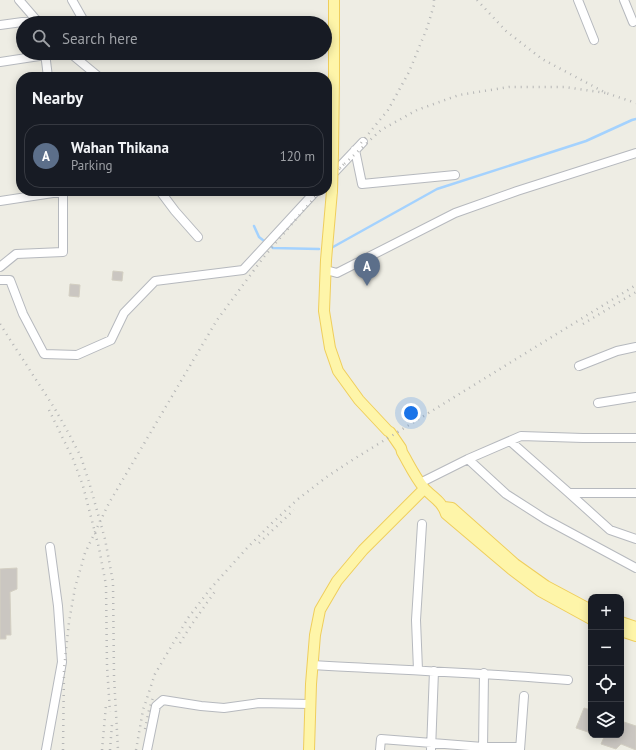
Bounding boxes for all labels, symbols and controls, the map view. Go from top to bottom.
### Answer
search box [16,16,332,60]
icon: search [30,27,52,49]
text: Search here [62,29,138,48]
text: Nearby [32,87,83,109]
text: Wahan Thikana [71,138,169,157]
text: A [42,148,50,165]
text: 120 m [280,148,315,165]
text: Parking [71,157,112,174]
pin: A [354,253,380,286]
your location [401,403,421,423]
map controls [588,594,624,738]
button: + [588,594,624,630]
button: − [588,630,624,666]
button: locate [588,666,624,702]
button: layers [588,702,624,738]

